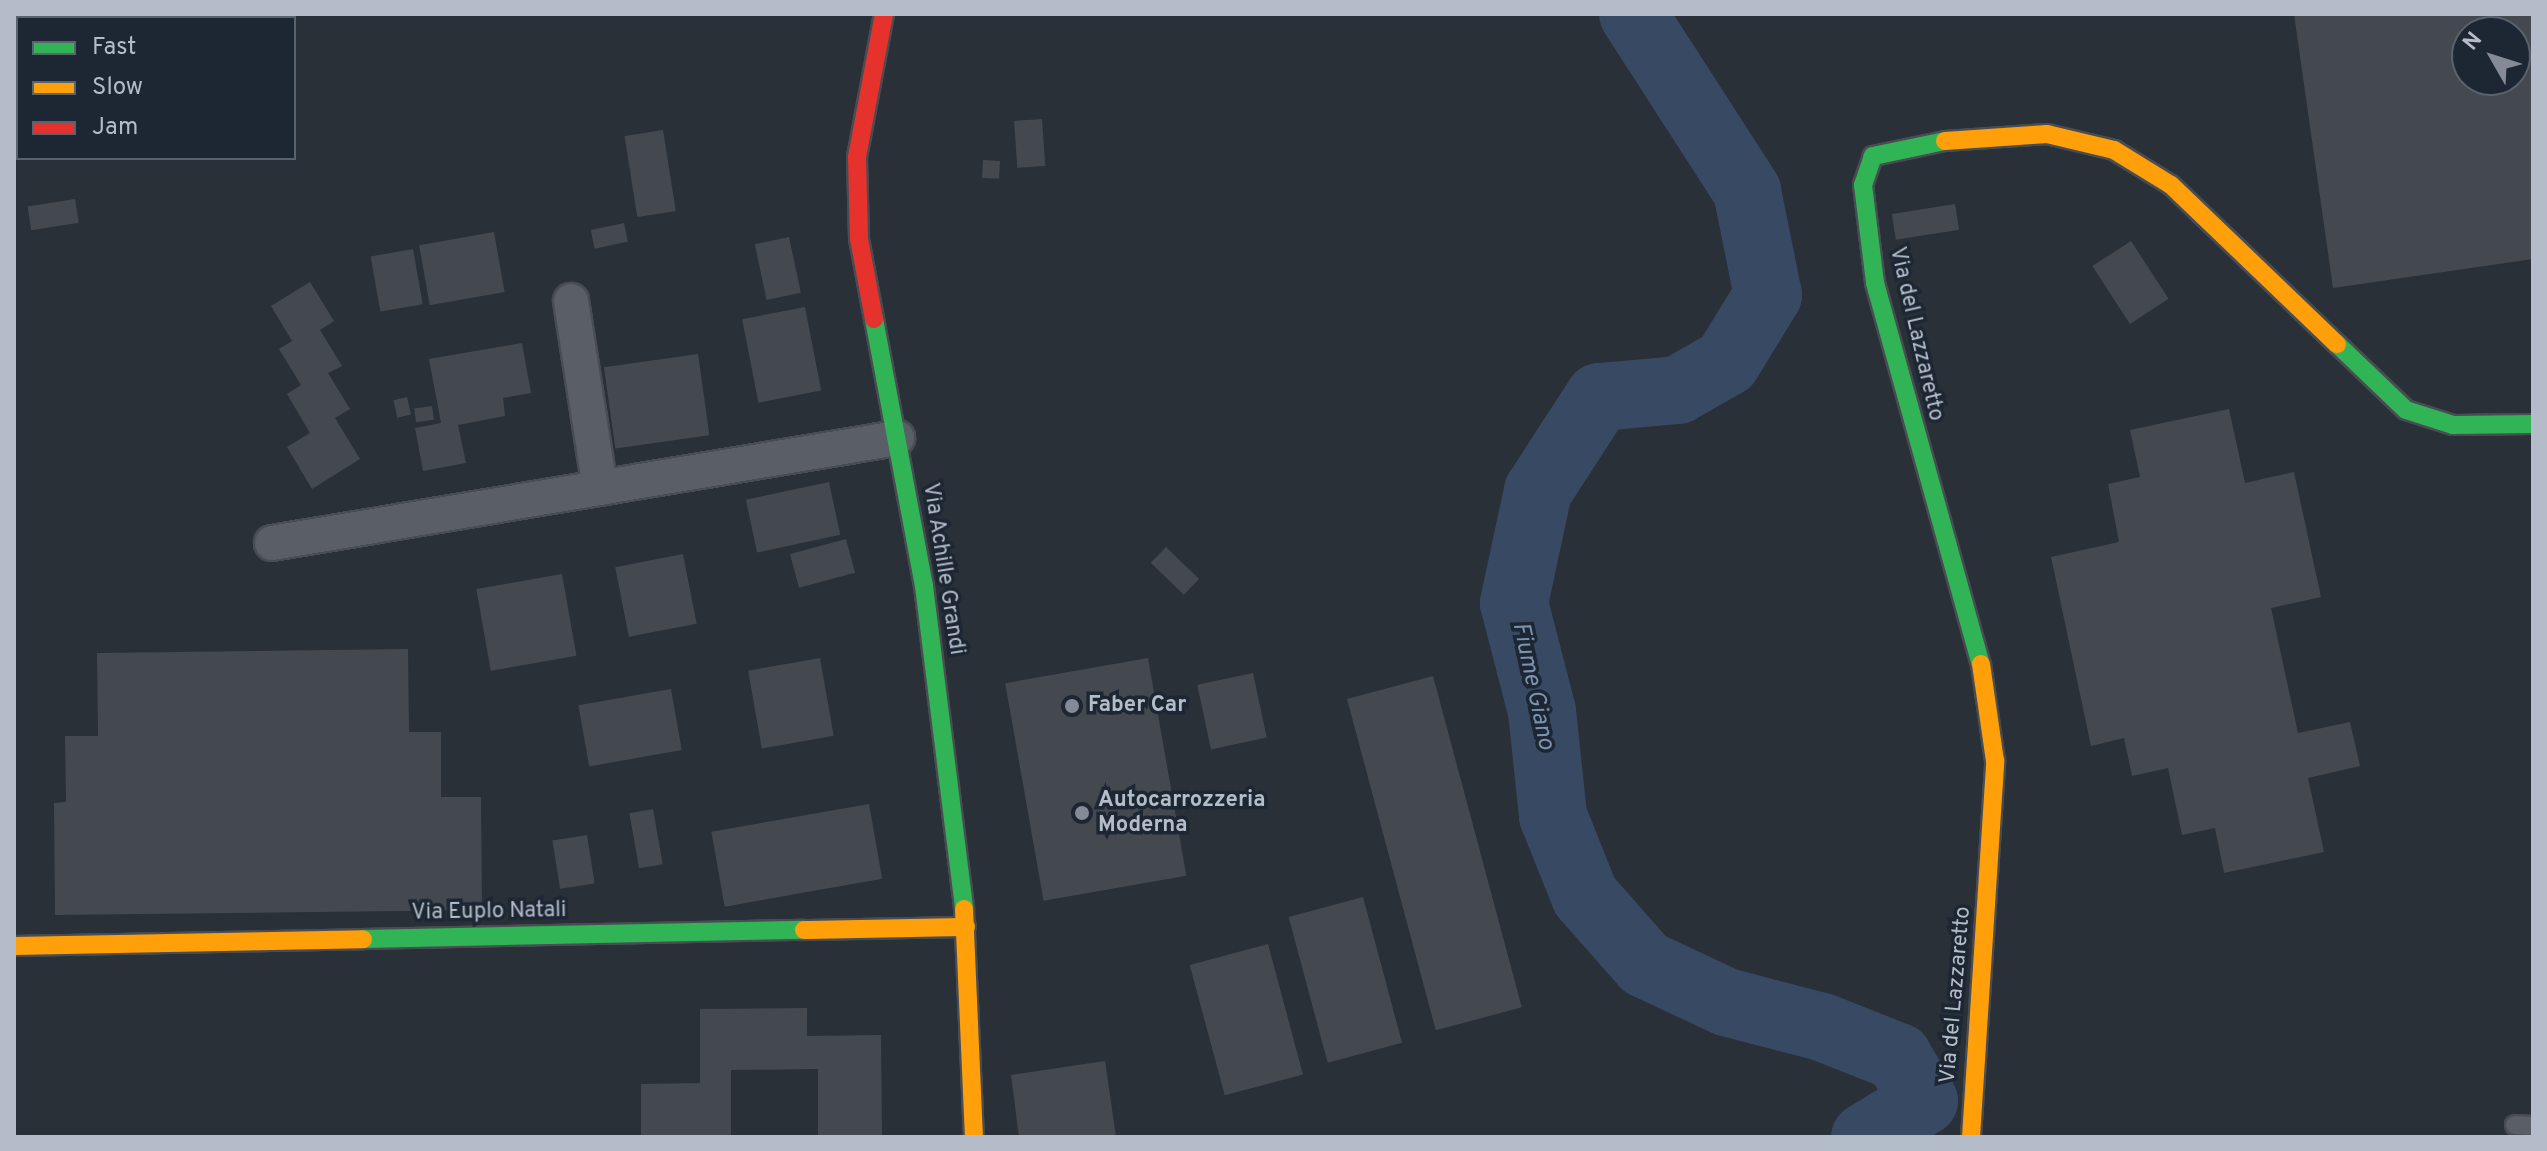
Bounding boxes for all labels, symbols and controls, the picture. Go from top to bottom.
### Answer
legend [16,16,296,160]
north arrow [2451,16,2531,96]
text: N [2458,27,2489,56]
text: Fast [92,33,136,63]
text: Slow [92,73,143,103]
text: Jam [92,113,138,143]
street label: Via del Lazzaretto [1883,244,1949,424]
street label: Via Achille Grandi [916,481,970,657]
water label: Fiume Giano [1504,620,1560,752]
place label: Faber Car [1088,693,1186,719]
marker: Faber Car [1063,697,1081,715]
place label: Autocarrozzeria Moderna [1098,787,1265,838]
marker: Autocarrozzeria Moderna [1073,804,1091,822]
street label: Via Euplo Natali [411,897,567,927]
street label: Via del Lazzaretto [1935,905,1977,1085]

